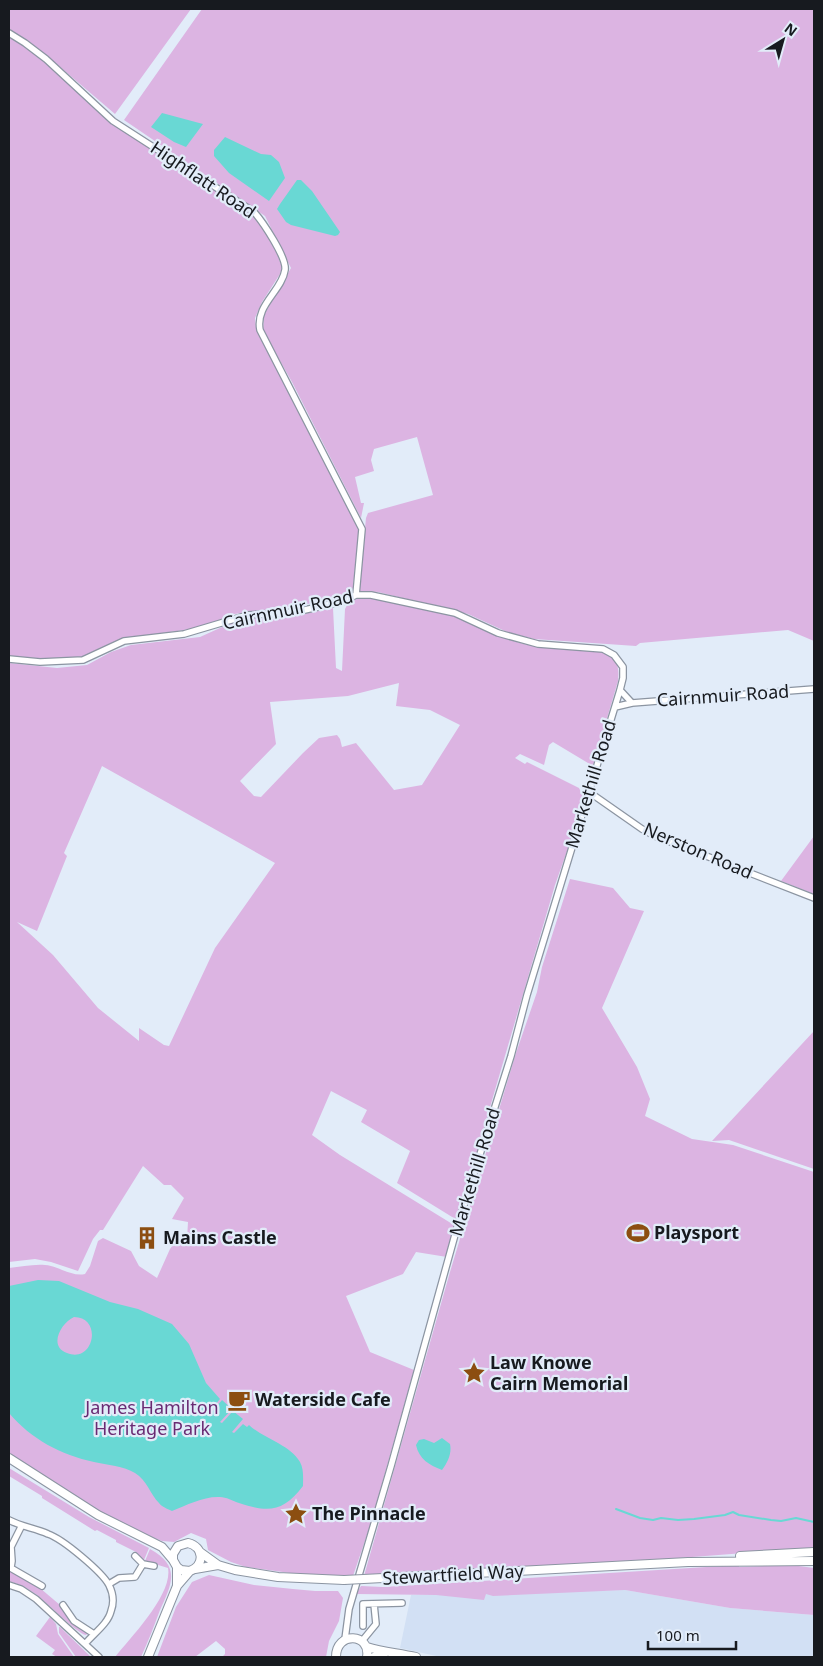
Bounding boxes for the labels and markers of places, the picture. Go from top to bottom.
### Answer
sports icon: Playsport [625,1220,651,1246]
place label: Playsport [654,1220,739,1244]
building icon: Mains Castle [134,1225,160,1251]
place label: Mains Castle [163,1225,277,1249]
place label: Law Knowe Cairn Memorial [490,1350,628,1395]
place icon: Law Knowe Cairn Memorial [461,1360,487,1386]
cafe icon: Waterside Cafe [226,1387,252,1413]
place label: Waterside Cafe [255,1387,391,1411]
place icon: The Pinnacle [283,1501,309,1527]
place label: The Pinnacle [312,1501,426,1525]

